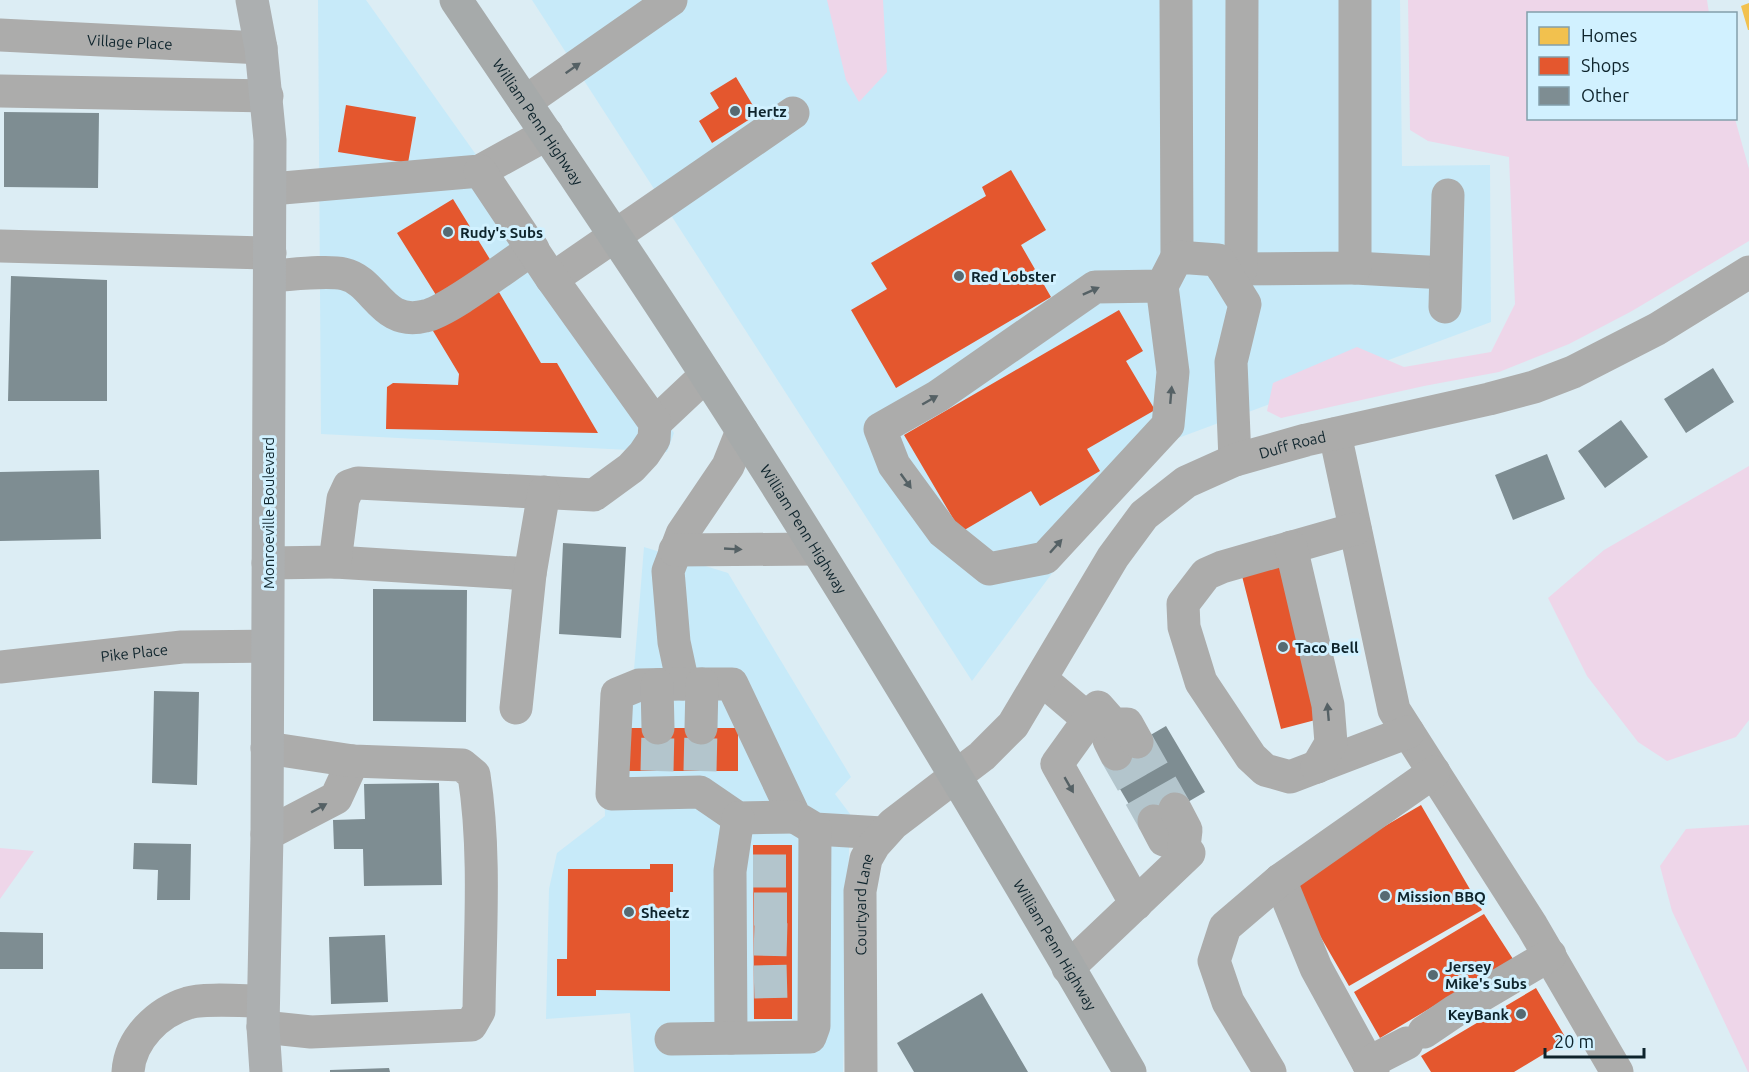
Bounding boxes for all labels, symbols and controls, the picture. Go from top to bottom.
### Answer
legend [1527,12,1737,120]
text: Homes [1581,25,1638,45]
street label: Village Place [87,31,173,52]
street label: William Penn Highway [490,55,587,188]
text: Shops [1581,55,1630,75]
one-way arrow [565,63,581,74]
text: Other [1581,85,1629,105]
place label: Hertz [747,103,787,120]
marker: Hertz [728,104,742,118]
place label: Rudy's Subs [460,224,543,241]
marker: Rudy's Subs [441,225,455,239]
place label: Red Lobster [971,268,1057,285]
marker: Red Lobster [952,269,966,283]
one-way arrow [1083,286,1101,296]
one-way arrow [1166,386,1176,405]
one-way arrow [922,394,938,405]
street label: Duff Road [1257,427,1327,461]
street label: Monroeville Boulevard [260,437,277,589]
street label: William Penn Highway [757,461,851,596]
one-way arrow [900,473,912,489]
one-way arrow [1049,539,1062,554]
one-way arrow [724,544,743,554]
place label: Taco Bell [1295,639,1359,656]
street label: Pike Place [100,640,169,664]
marker: Taco Bell [1276,640,1290,654]
one-way arrow [1324,703,1333,722]
one-way arrow [1063,777,1074,793]
one-way arrow [311,802,327,813]
street label: Courtyard Lane [851,850,876,956]
street label: William Penn Highway [1010,876,1100,1013]
place label: Mission BBQ [1397,888,1486,905]
marker: Mission BBQ [1378,889,1392,903]
place label: Sheetz [641,904,689,921]
marker: Sheetz [622,905,636,919]
place label: Jersey Mike's Subs [1445,958,1527,992]
marker: Jersey Mike's Subs [1426,968,1440,982]
place label: KeyBank [1448,1006,1510,1023]
marker: KeyBank [1514,1007,1528,1021]
scale bar [1545,1021,1644,1059]
text: 20 m [1554,1031,1594,1051]

